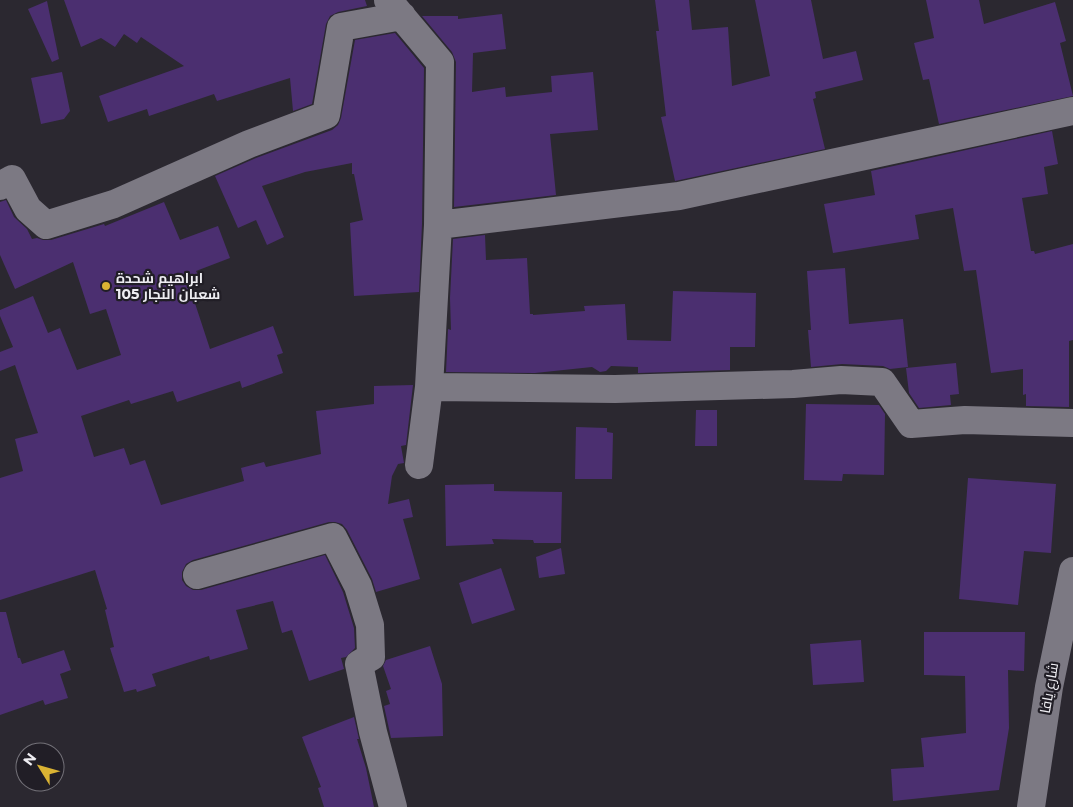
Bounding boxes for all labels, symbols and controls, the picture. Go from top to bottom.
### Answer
place label: ابراهيم شحدة شعبان النجار 105 [116,269,220,303]
marker: ابراهيم شحدة شعبان النجار 105 [100,280,112,292]
street label: شارع يافا [1036,661,1062,715]
north arrow [15,742,65,792]
text: N [19,749,40,769]

